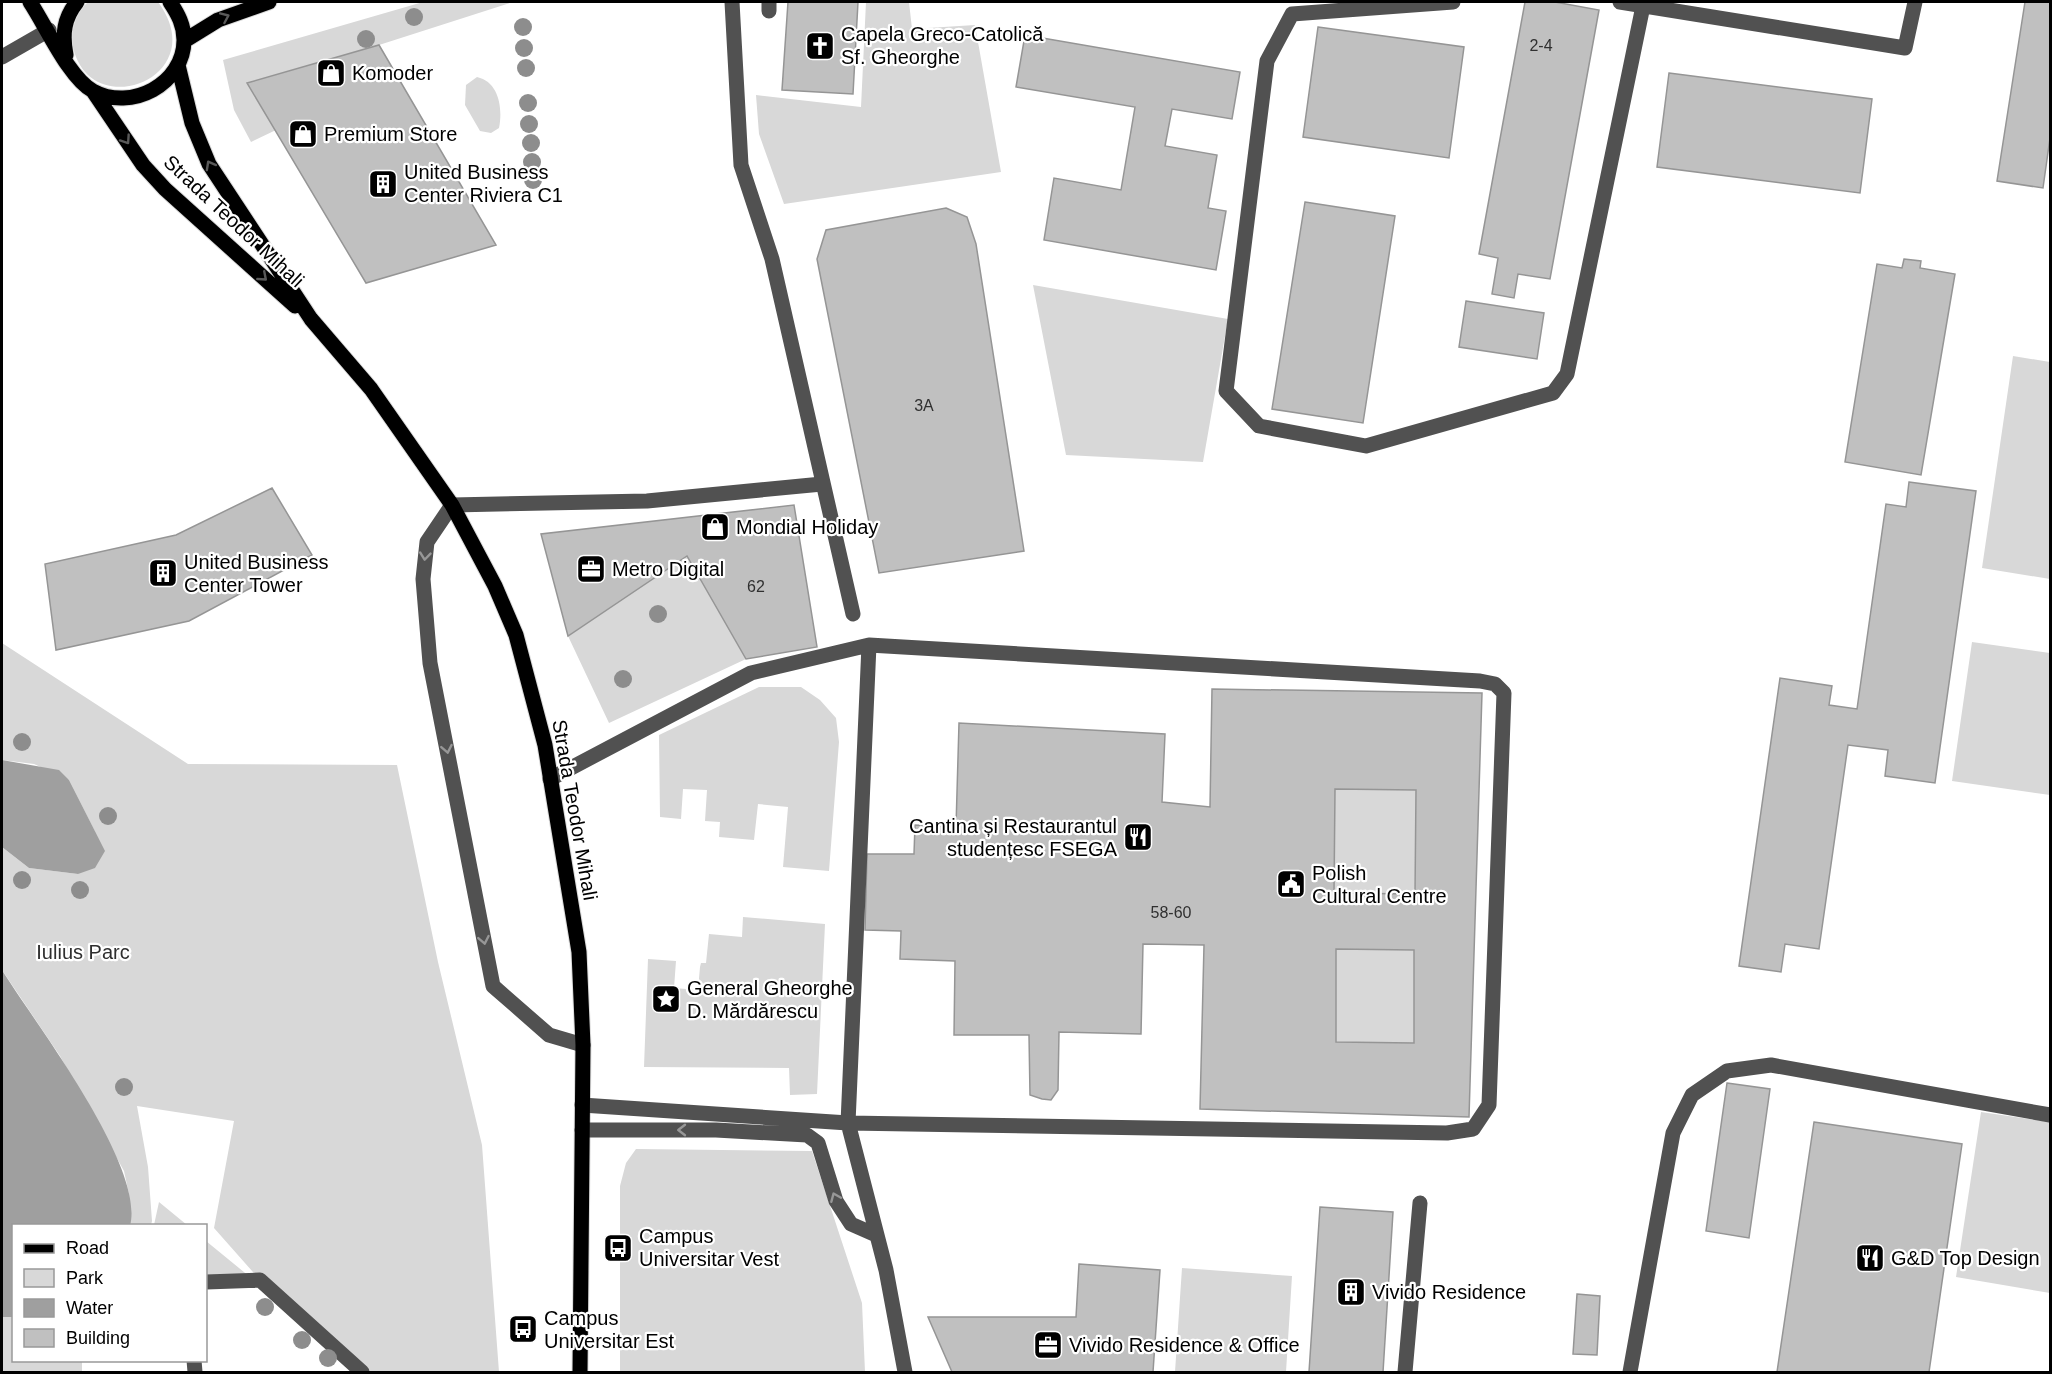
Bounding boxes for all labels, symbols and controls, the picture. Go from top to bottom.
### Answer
one-way arrow [218,13,229,25]
place label: Capela Greco-Catolică Sf. Gheorghe [841,23,1044,68]
church icon: Capela Greco-Catolică Sf. Gheorghe [804,30,836,62]
house number: 2-4 [1529,37,1553,54]
shop icon: Komoder [315,57,347,89]
place label: Komoder [352,62,433,84]
shop icon: Premium Store [287,118,319,150]
place label: Premium Store [324,123,457,145]
one-way arrow [119,133,130,144]
street label: Strada Teodor Mihali [160,151,308,291]
one-way arrow [206,161,218,171]
place label: United Business Center Riviera C1 [404,161,563,206]
building icon: United Business Center Riviera C1 [367,168,399,200]
one-way arrow [256,270,267,281]
house number: 3A [914,397,934,414]
shop icon: Mondial Holiday [699,511,731,543]
place label: Mondial Holiday [736,516,878,538]
place label: United Business Center Tower [184,551,329,596]
one-way arrow [419,551,432,560]
office icon: Metro Digital [575,553,607,585]
building icon: United Business Center Tower [147,557,179,589]
place label: Metro Digital [612,558,724,580]
house number: 62 [747,578,765,595]
street label: Strada Teodor Mihali [548,718,602,902]
one-way arrow [440,743,453,753]
place label: Cantina și Restaurantul studențesc FSEGA [909,815,1118,860]
restaurant icon: Cantina și Restaurantul studențesc FSEGA [1122,821,1154,853]
place label: Polish Cultural Centre [1312,862,1447,907]
public building icon: Polish Cultural Centre [1275,868,1307,900]
house number: 58-60 [1151,904,1192,921]
one-way arrow [477,935,490,945]
park label: Iulius Parc [36,941,130,963]
place label: General Gheorghe D. Mărdărescu [687,977,853,1022]
place icon: General Gheorghe D. Mărdărescu [650,983,682,1015]
one-way arrow [678,1124,687,1136]
one-way arrow [830,1192,842,1203]
legend [12,1224,207,1362]
place label: Campus Universitar Vest [639,1225,779,1270]
bus stop icon: Campus Universitar Vest [602,1232,634,1264]
text: Road [66,1238,109,1258]
restaurant icon: G&D Top Design [1854,1242,1886,1274]
place label: G&D Top Design [1891,1247,2040,1269]
text: Park [66,1268,104,1288]
building icon: Vivido Residence [1335,1276,1367,1308]
place label: Vivido Residence [1372,1281,1526,1303]
text: Water [66,1298,113,1318]
place label: Campus Universitar Est [544,1307,674,1352]
bus stop icon: Campus Universitar Est [507,1313,539,1345]
text: Building [66,1328,130,1348]
office icon: Vivido Residence & Office [1032,1329,1064,1361]
place label: Vivido Residence & Office [1069,1334,1300,1356]

